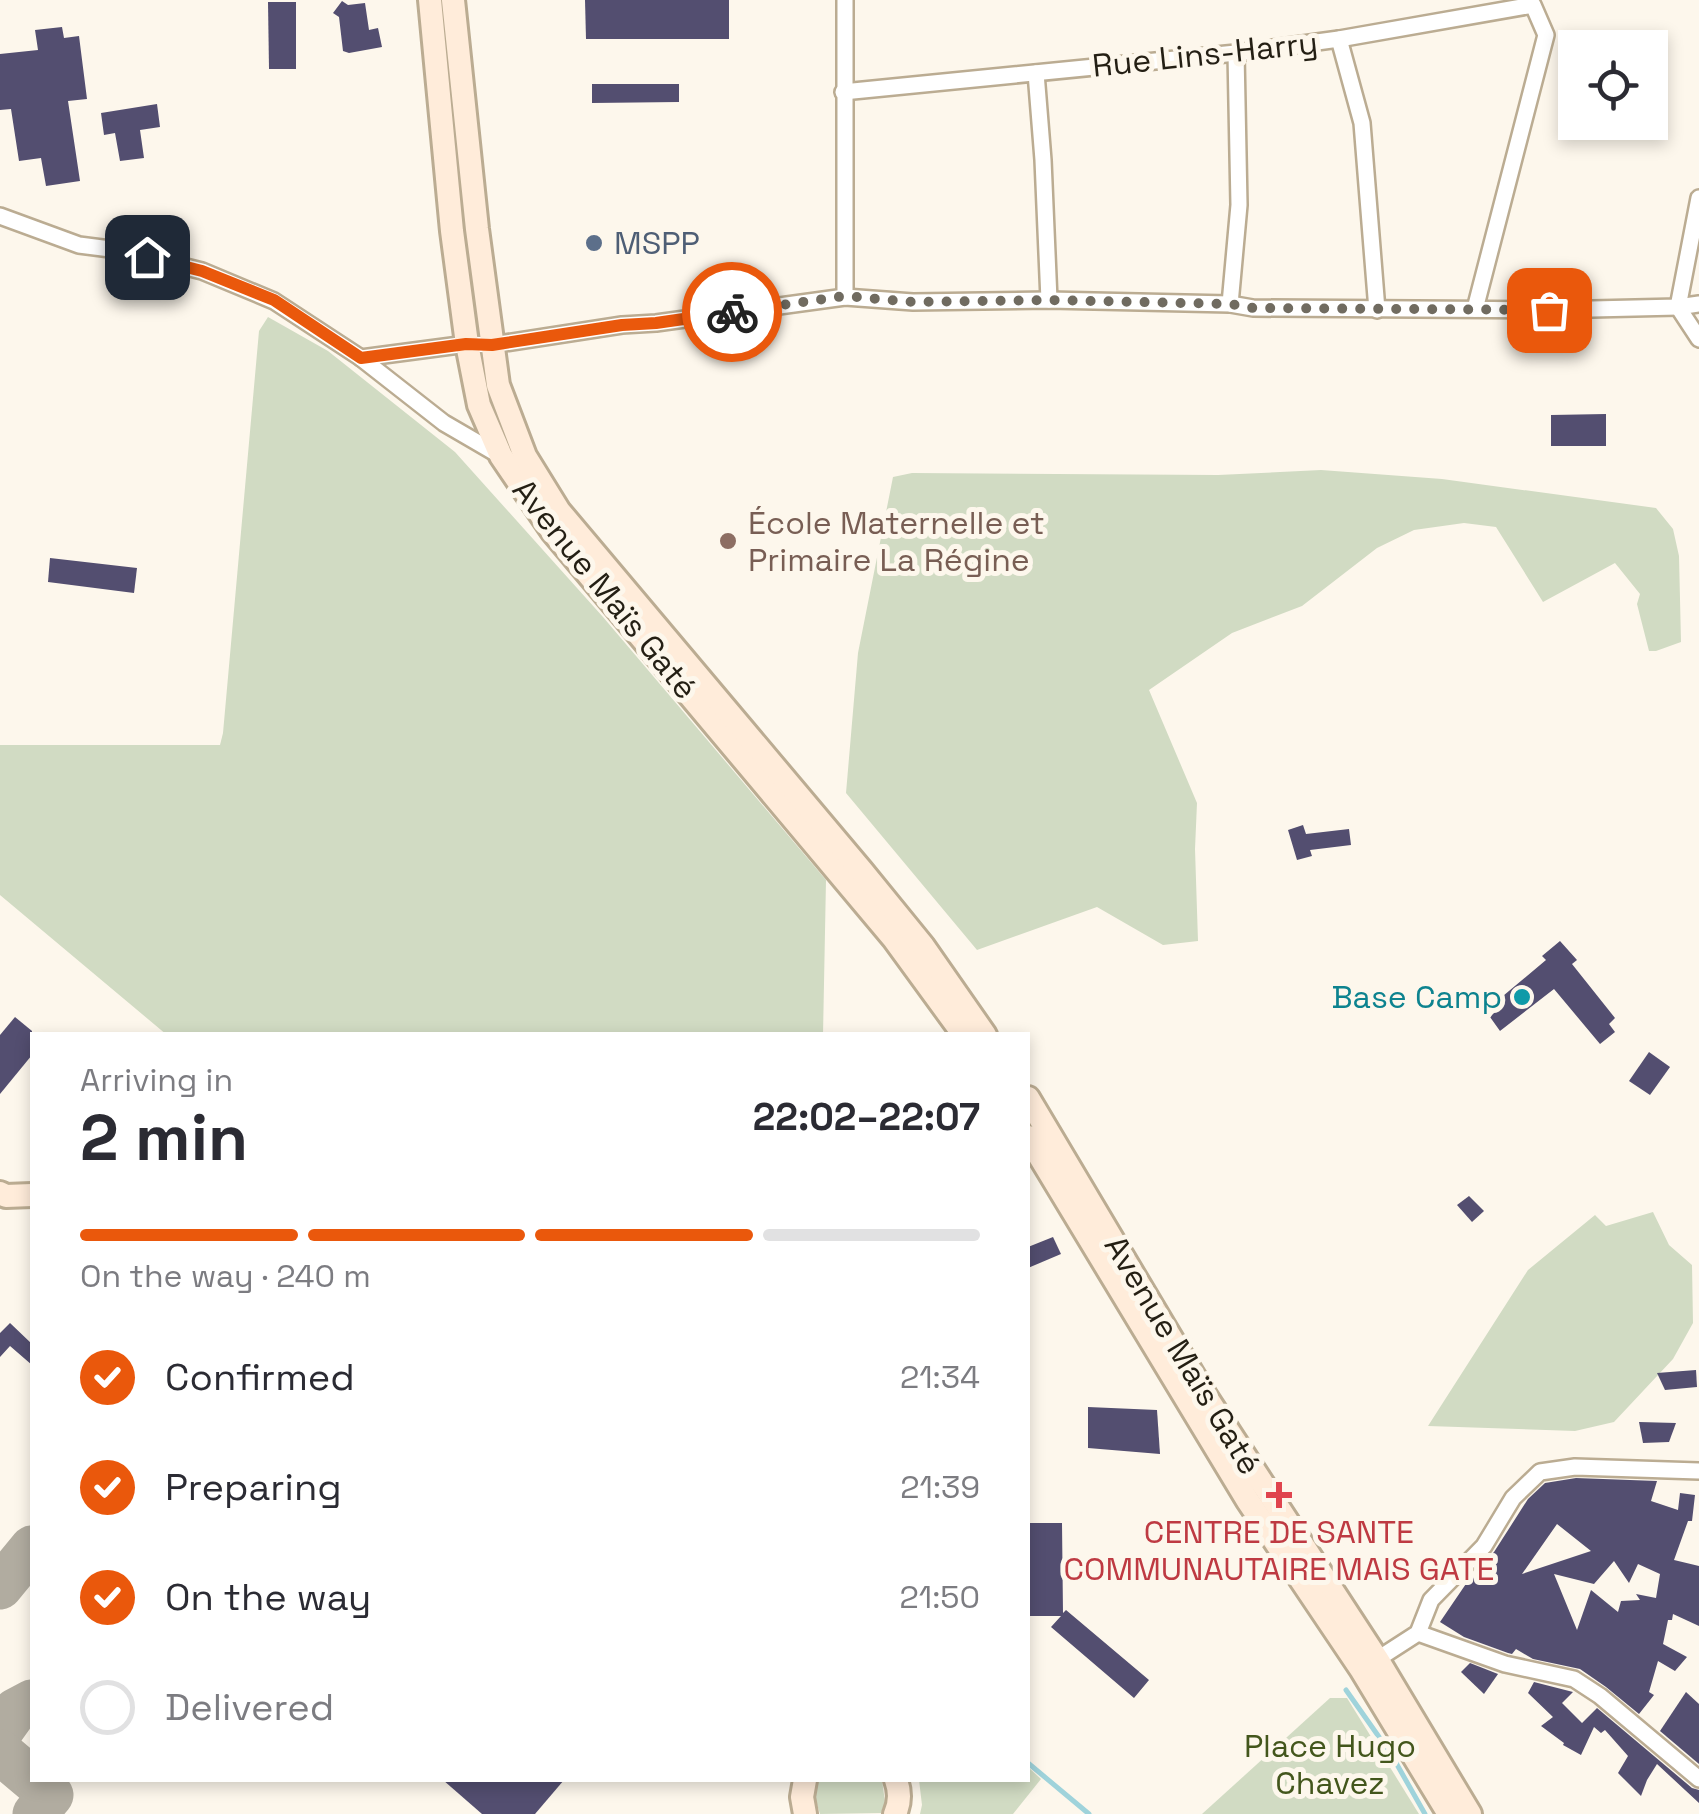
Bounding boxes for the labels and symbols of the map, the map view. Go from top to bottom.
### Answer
street label: Rue Lins-Harry [1090,22,1320,86]
pin [105,215,190,300]
place label: MSPP [614,223,700,263]
marker: MSPP [583,232,605,254]
courier [682,262,782,362]
pin [1507,268,1592,353]
street label: Avenue Maïs Gaté [504,471,706,707]
place label: École Maternelle et Primaire La Régine [748,503,1045,580]
marker: École Maternelle et Primaire La Régine [717,530,739,552]
place label: Base Camp [1331,977,1502,1017]
marker: Base Camp [1511,986,1533,1008]
street label: Avenue Maïs Gaté [1096,1228,1270,1482]
marker: CENTRE DE SANTE COMMUNAUTAIRE MAIS GATE [1266,1482,1292,1508]
place label: CENTRE DE SANTE COMMUNAUTAIRE MAIS GATE [1064,1512,1494,1589]
park label: Place Hugo Chavez [1244,1726,1416,1803]

